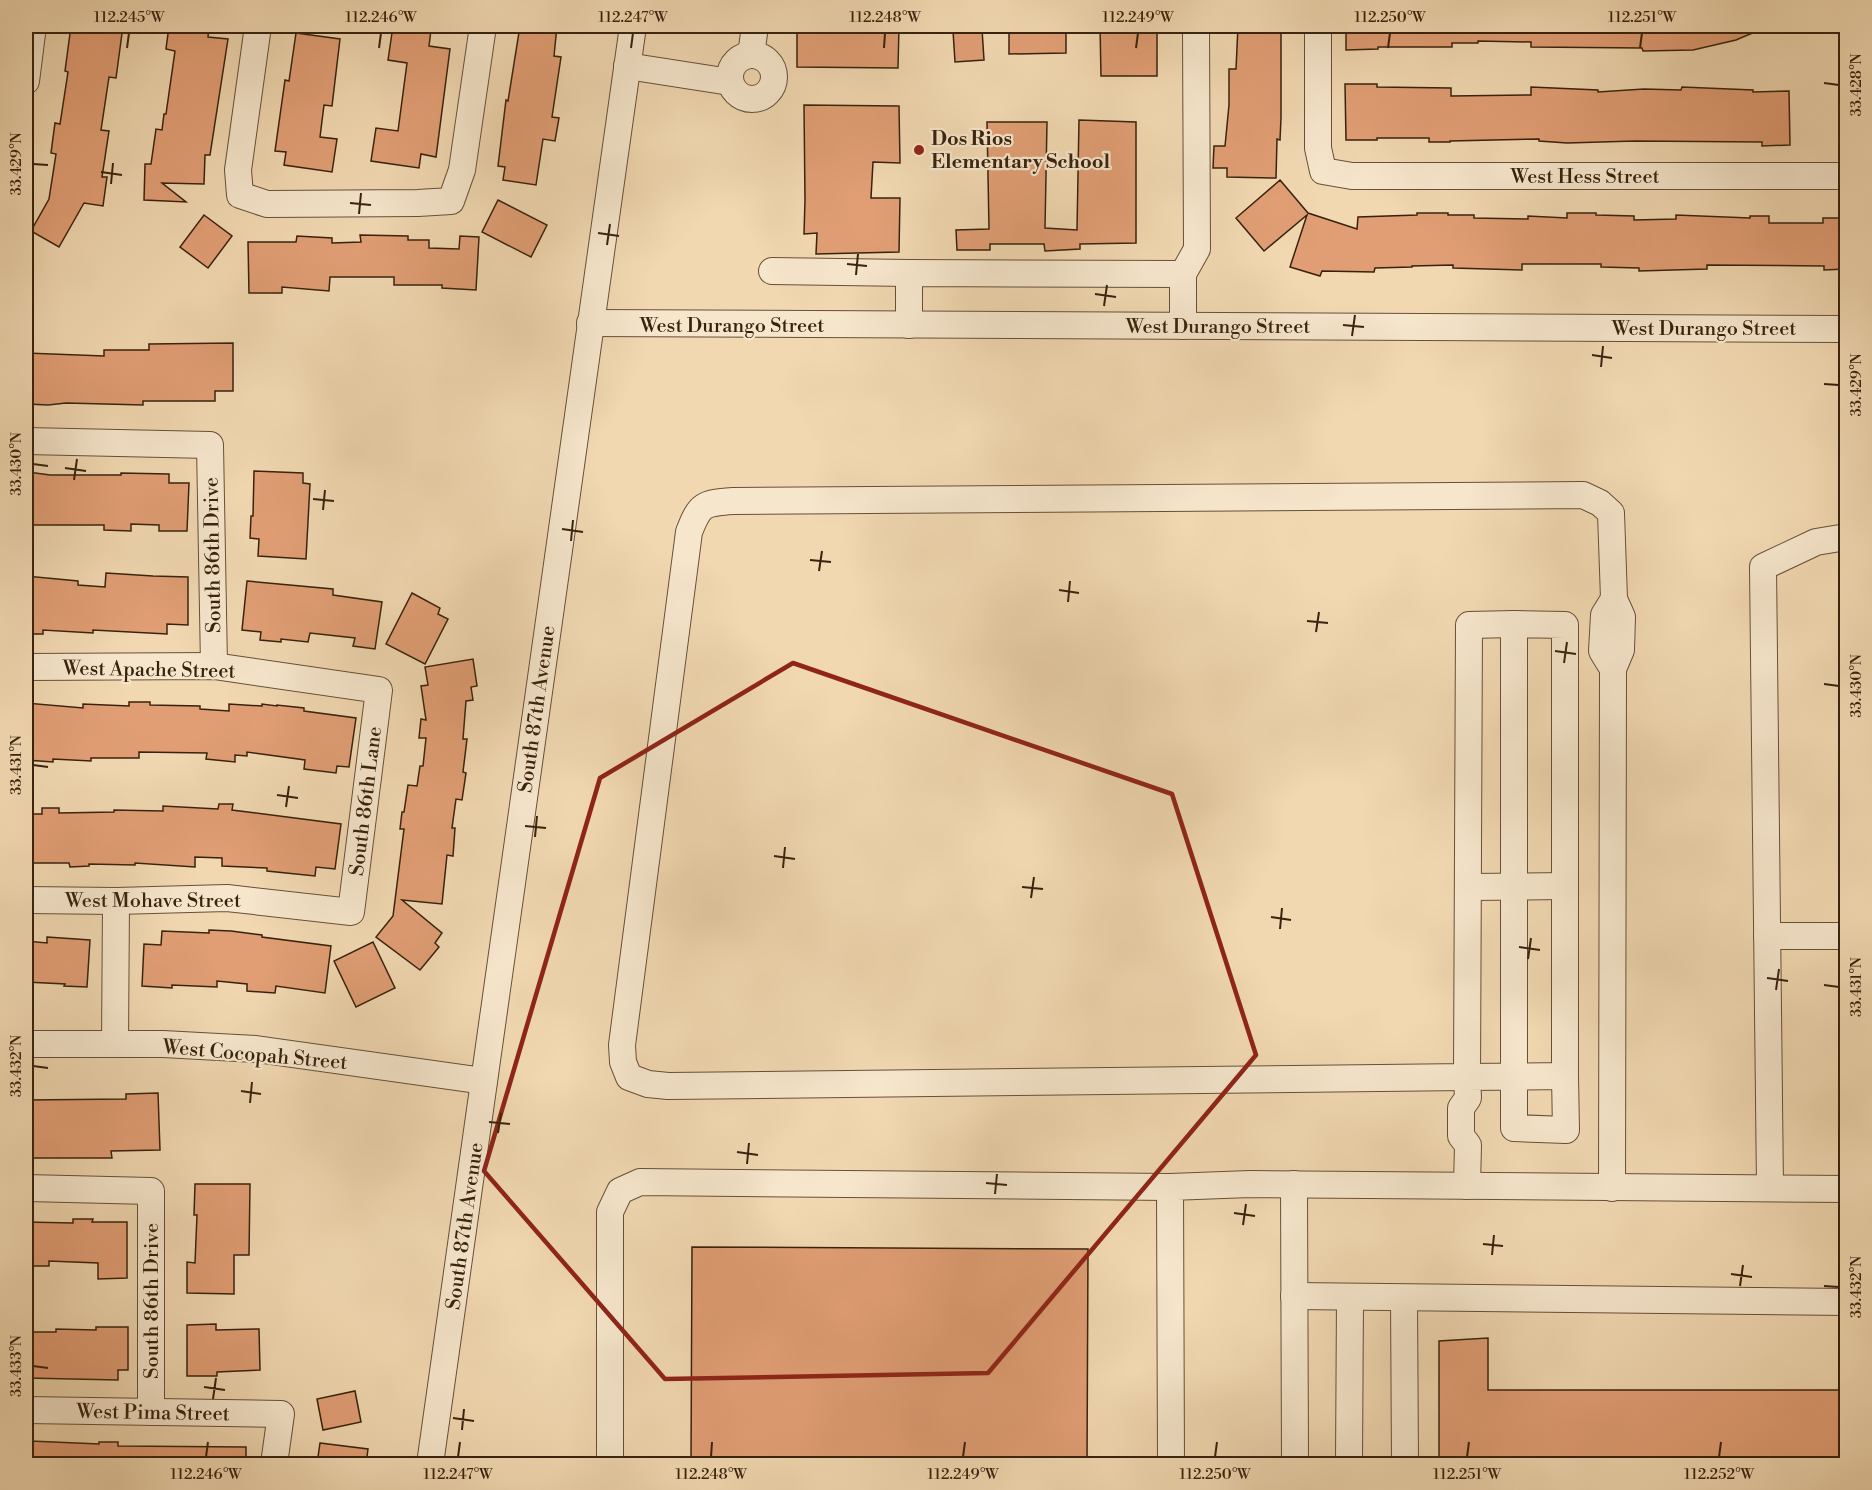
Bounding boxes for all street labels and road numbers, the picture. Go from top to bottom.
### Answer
street label: West Hess Street [1509,165,1660,190]
street label: West Durango Street [639,314,824,339]
street label: West Durango Street [1125,315,1310,340]
street label: West Durango Street [1611,317,1796,342]
street label: South 86th Drive [200,477,227,633]
street label: South 87th Avenue [513,624,562,795]
street label: West Apache Street [61,656,236,685]
street label: South 86th Lane [345,725,388,877]
street label: West Mohave Street [64,889,241,914]
street label: West Cocopah Street [160,1035,348,1076]
street label: South 87th Avenue [441,1141,490,1312]
street label: South 86th Drive [140,1223,165,1379]
street label: West Pima Street [75,1400,230,1427]

